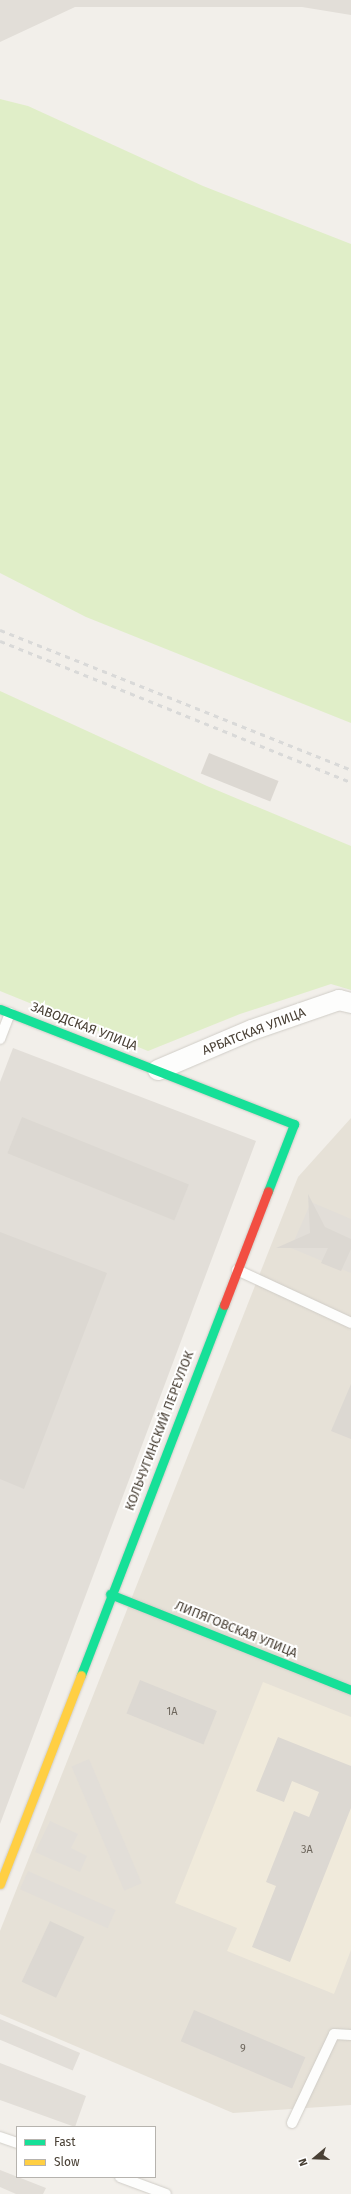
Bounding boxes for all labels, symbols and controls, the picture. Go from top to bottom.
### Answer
street label: ЗАВОДСКАЯ УЛИЦА [29,999,139,1055]
street label: АРБАТСКАЯ УЛИЦА [200,1005,308,1059]
street label: КОЛЬЧУГИНСКИЙ ПЕРЕУЛОК [122,1349,198,1513]
street label: ЛИПЯГОВСКАЯ УЛИЦА [172,1598,300,1662]
house number: 1А [166,1705,178,1719]
house number: 3А [301,1843,313,1857]
house number: 9 [240,2042,246,2056]
legend [16,2126,156,2178]
text: Fast [54,2135,76,2149]
north arrow [295,2138,335,2178]
text: Slow [54,2155,80,2169]
text: N [296,2157,311,2168]

